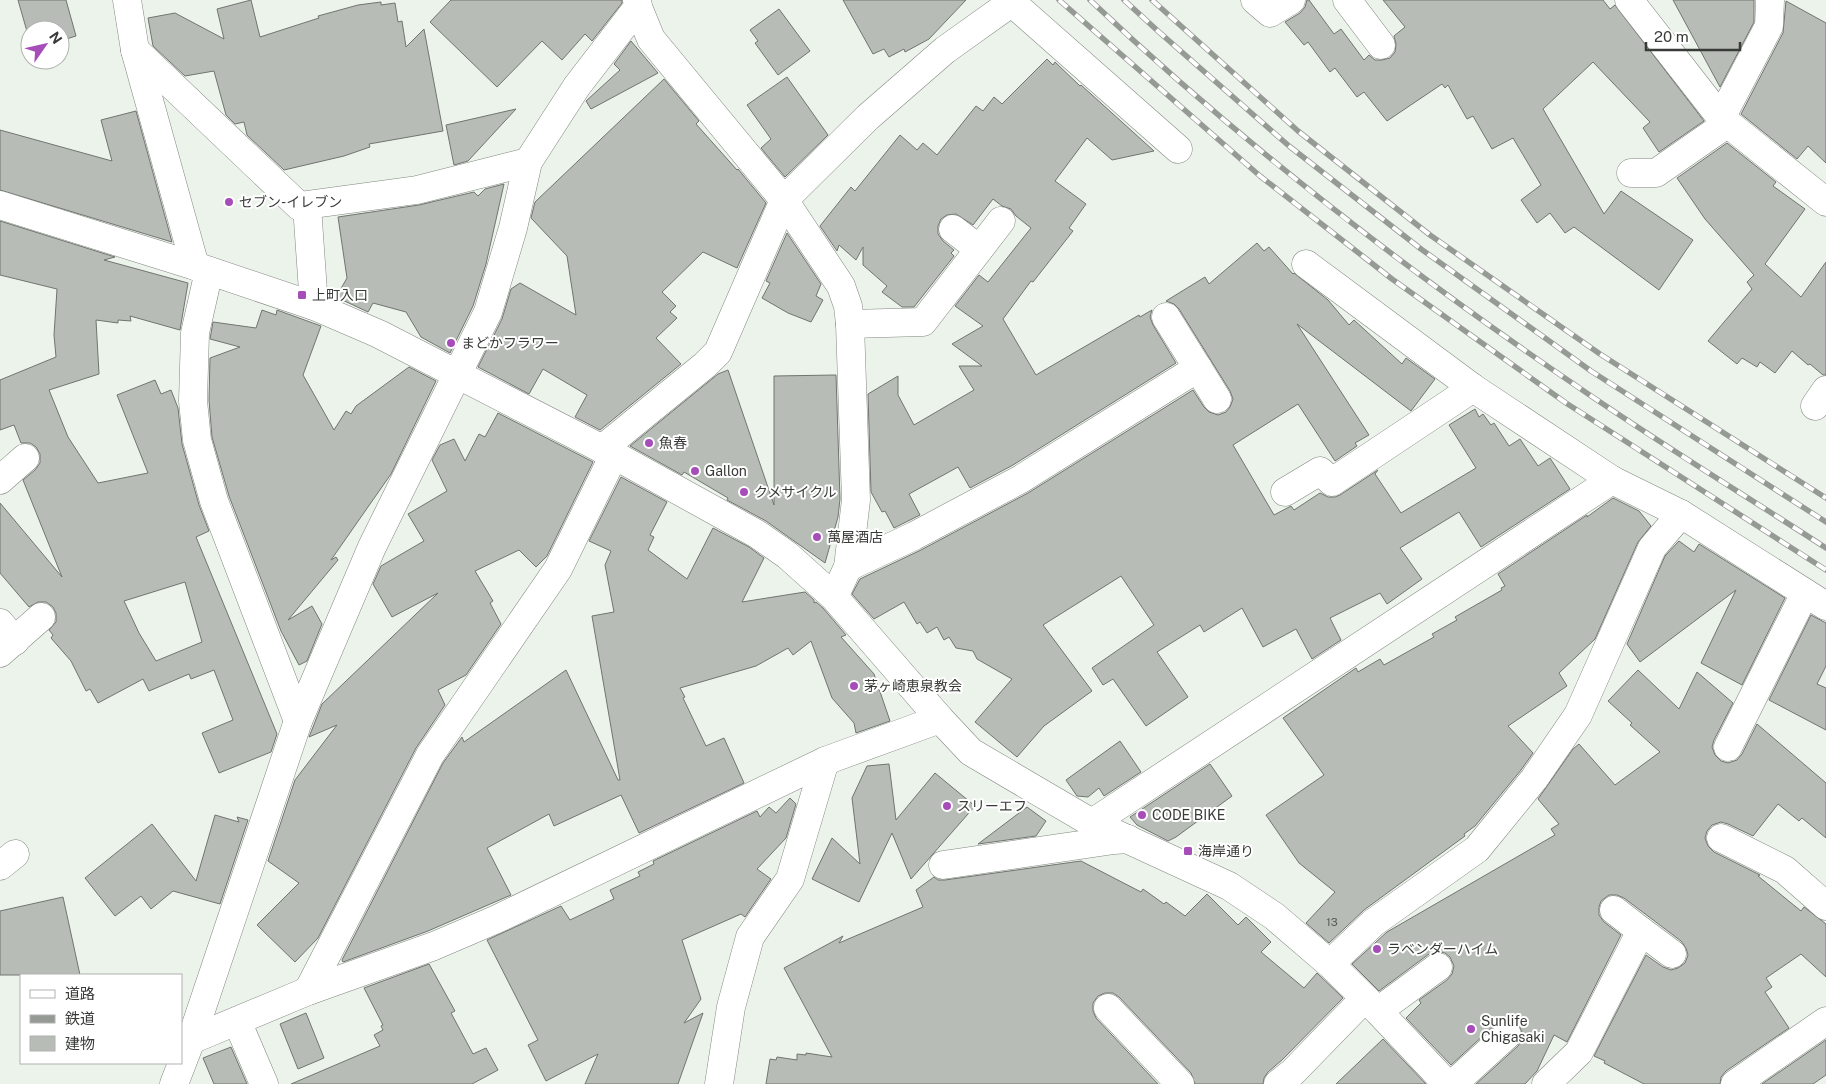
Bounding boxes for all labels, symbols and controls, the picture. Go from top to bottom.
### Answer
north arrow [20,20,70,70]
scale bar [1646,20,1740,52]
text: 20 m [1654,28,1689,45]
text: N [46,29,65,47]
place label: セブン-イレブン [239,194,342,210]
marker: セブン-イレブン [223,196,235,208]
place label: 上町入口 [312,287,368,303]
marker: 上町入口 [296,289,308,301]
place label: まどかフラワー [461,335,559,351]
marker: まどかフラワー [445,337,457,349]
place label: 魚春 [659,435,687,451]
marker: 魚春 [643,437,655,449]
place label: Gallon [705,463,747,479]
marker: Gallon [689,465,701,477]
place label: クメサイクル [754,484,837,500]
marker: クメサイクル [738,486,750,498]
place label: 萬屋酒店 [827,529,883,545]
marker: 萬屋酒店 [811,531,823,543]
place label: 茅ヶ崎恵泉教会 [864,678,962,694]
marker: 茅ヶ崎恵泉教会 [848,680,860,692]
place label: スリーエフ [957,798,1027,814]
marker: スリーエフ [941,800,953,812]
place label: CODE BIKE [1152,807,1225,823]
marker: CODE BIKE [1136,809,1148,821]
place label: 海岸通り [1198,843,1254,859]
marker: 海岸通り [1182,845,1194,857]
house number: 13 [1326,916,1338,928]
place label: ラベンダーハイム [1387,941,1498,957]
marker: ラベンダーハイム [1371,943,1383,955]
legend [20,974,182,1064]
text: 道路 [65,985,95,1002]
text: 鉄道 [65,1010,95,1027]
place label: Sunlife Chigasaki [1481,1013,1545,1045]
marker: Sunlife Chigasaki [1465,1023,1477,1035]
text: 建物 [65,1035,95,1052]

